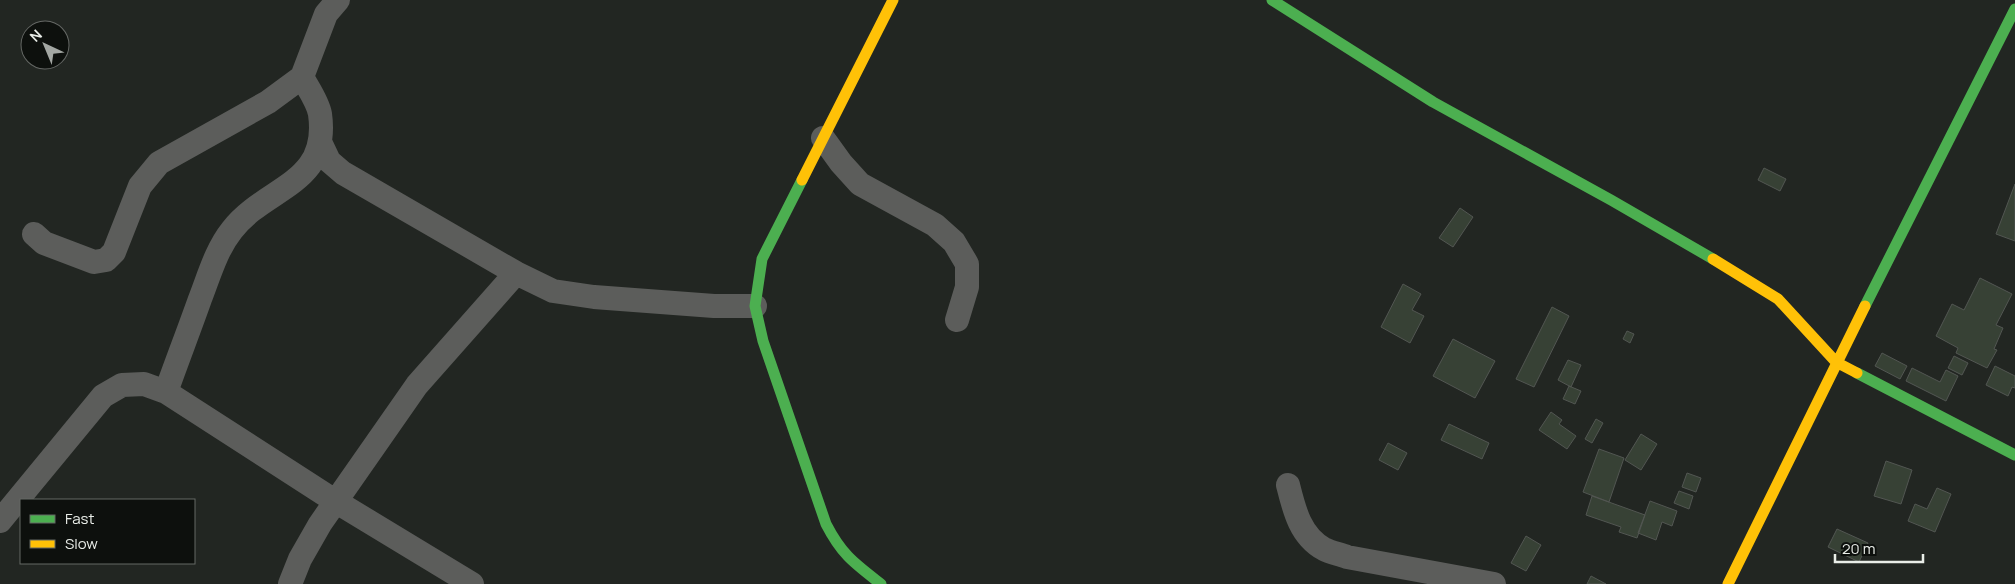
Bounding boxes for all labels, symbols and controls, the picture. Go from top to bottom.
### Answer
north arrow [20,20,70,70]
text: N [25,25,46,46]
legend [20,499,195,564]
text: Fast [65,508,94,529]
scale bar [1835,532,1922,564]
text: Slow [65,533,98,554]
text: 20 m [1842,538,1875,559]

